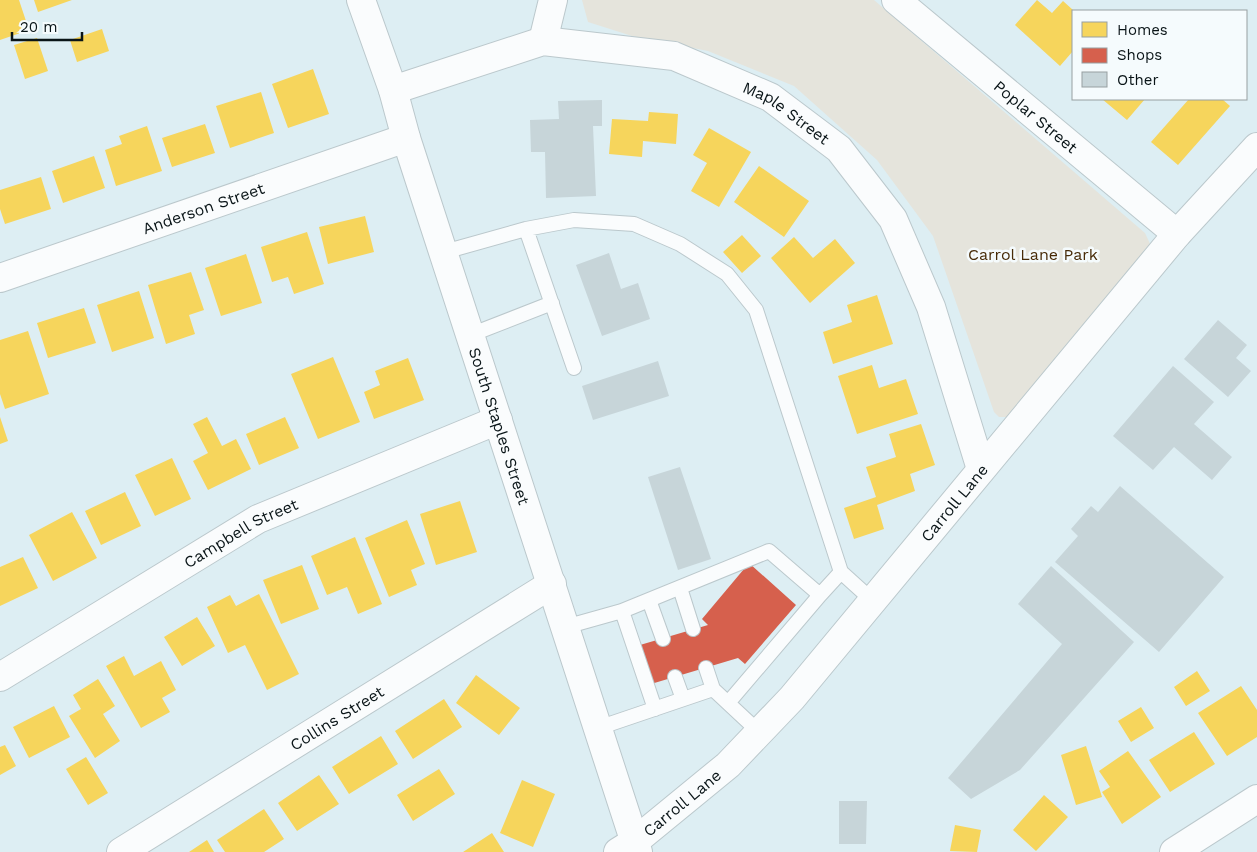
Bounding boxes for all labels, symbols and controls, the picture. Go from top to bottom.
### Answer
scale bar [12,10,82,42]
legend [1072,10,1247,100]
text: 20 m [20,18,58,36]
text: Homes [1117,21,1168,39]
text: Shops [1117,46,1162,64]
text: Other [1117,71,1159,89]
street label: Poplar Street [990,76,1082,157]
street label: Maple Street [740,77,834,148]
street label: Anderson Street [140,178,267,238]
park label: Carrol Lane Park [968,245,1098,264]
street label: South Staples Street [465,345,534,507]
street label: Carroll Lane [916,460,992,545]
street label: Campbell Street [180,494,301,572]
street label: Collins Street [286,681,387,754]
street label: Carroll Lane [639,765,725,840]

